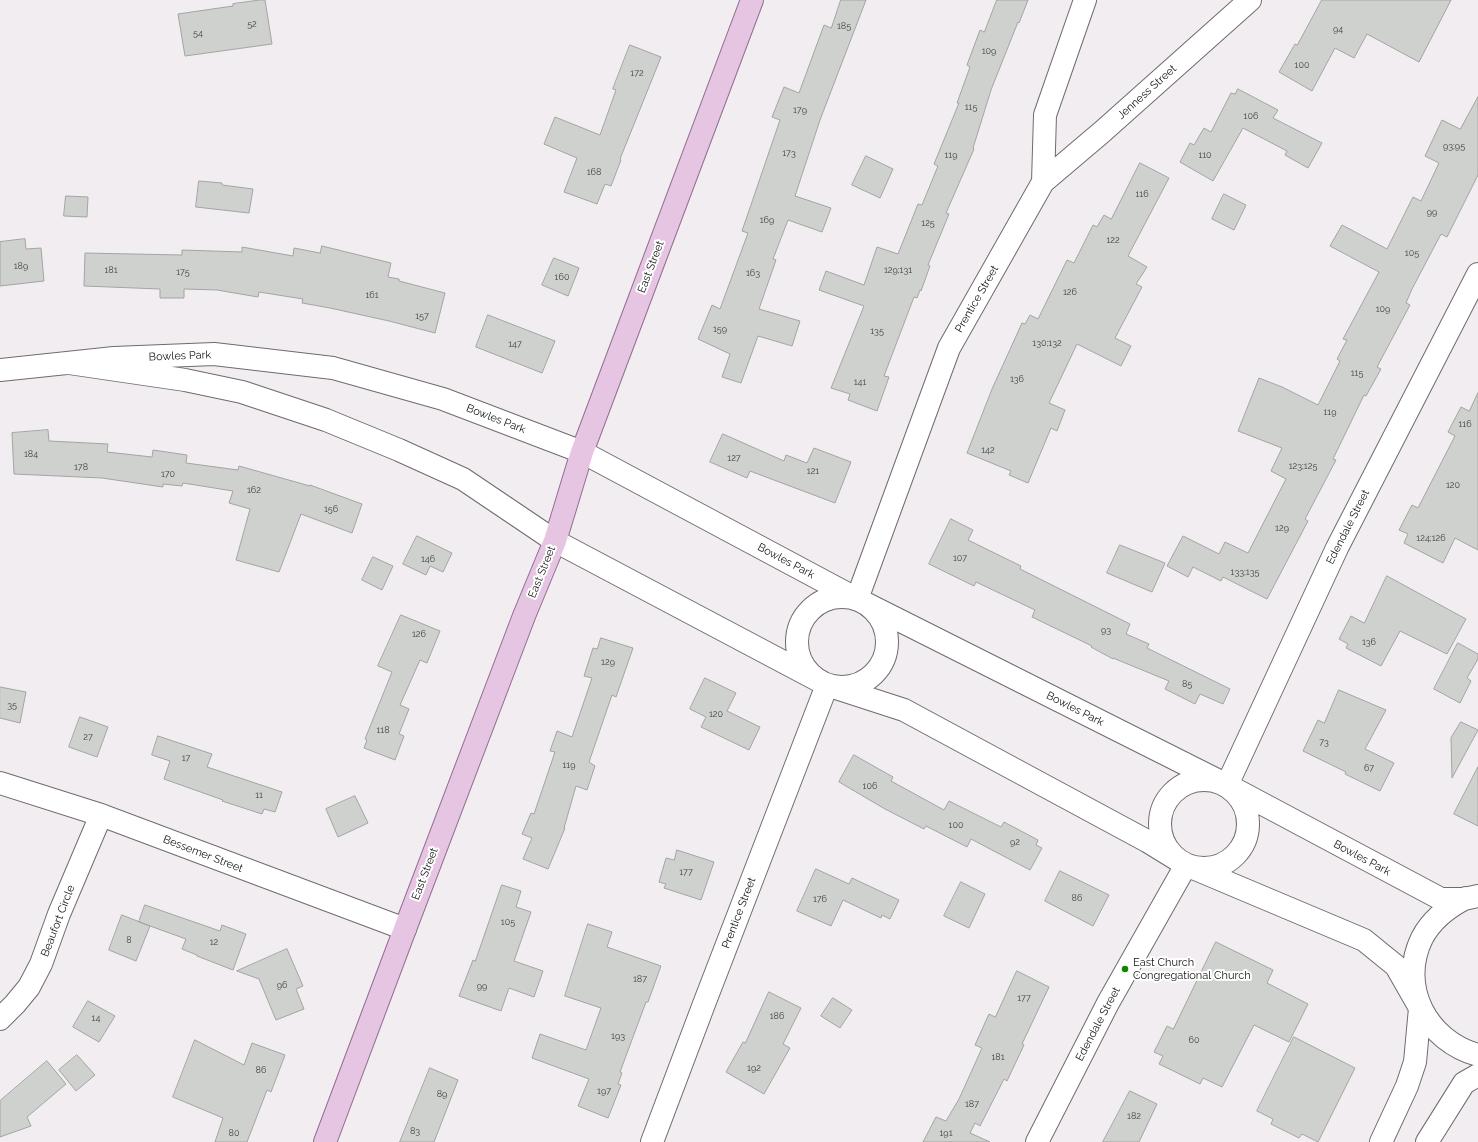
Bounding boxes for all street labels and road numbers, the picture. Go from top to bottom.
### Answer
street label: Jenness Street [1115,62,1179,122]
street label: East Street [635,239,667,295]
street label: Prentice Street [952,263,1002,335]
street label: Bowles Park [148,348,212,364]
street label: Bowles Park [464,402,528,436]
street label: Edendale Street [1324,488,1372,566]
street label: Bowles Park [755,540,817,582]
street label: East Street [526,544,558,600]
street label: Bowles Park [1044,689,1106,729]
street label: Bessemer Street [161,833,245,875]
street label: Bowles Park [1331,837,1393,879]
street label: East Street [409,846,441,902]
street label: Prentice Street [719,876,759,950]
street label: Beaufort Circle [38,883,78,959]
street label: Edendale Street [1073,985,1123,1063]

